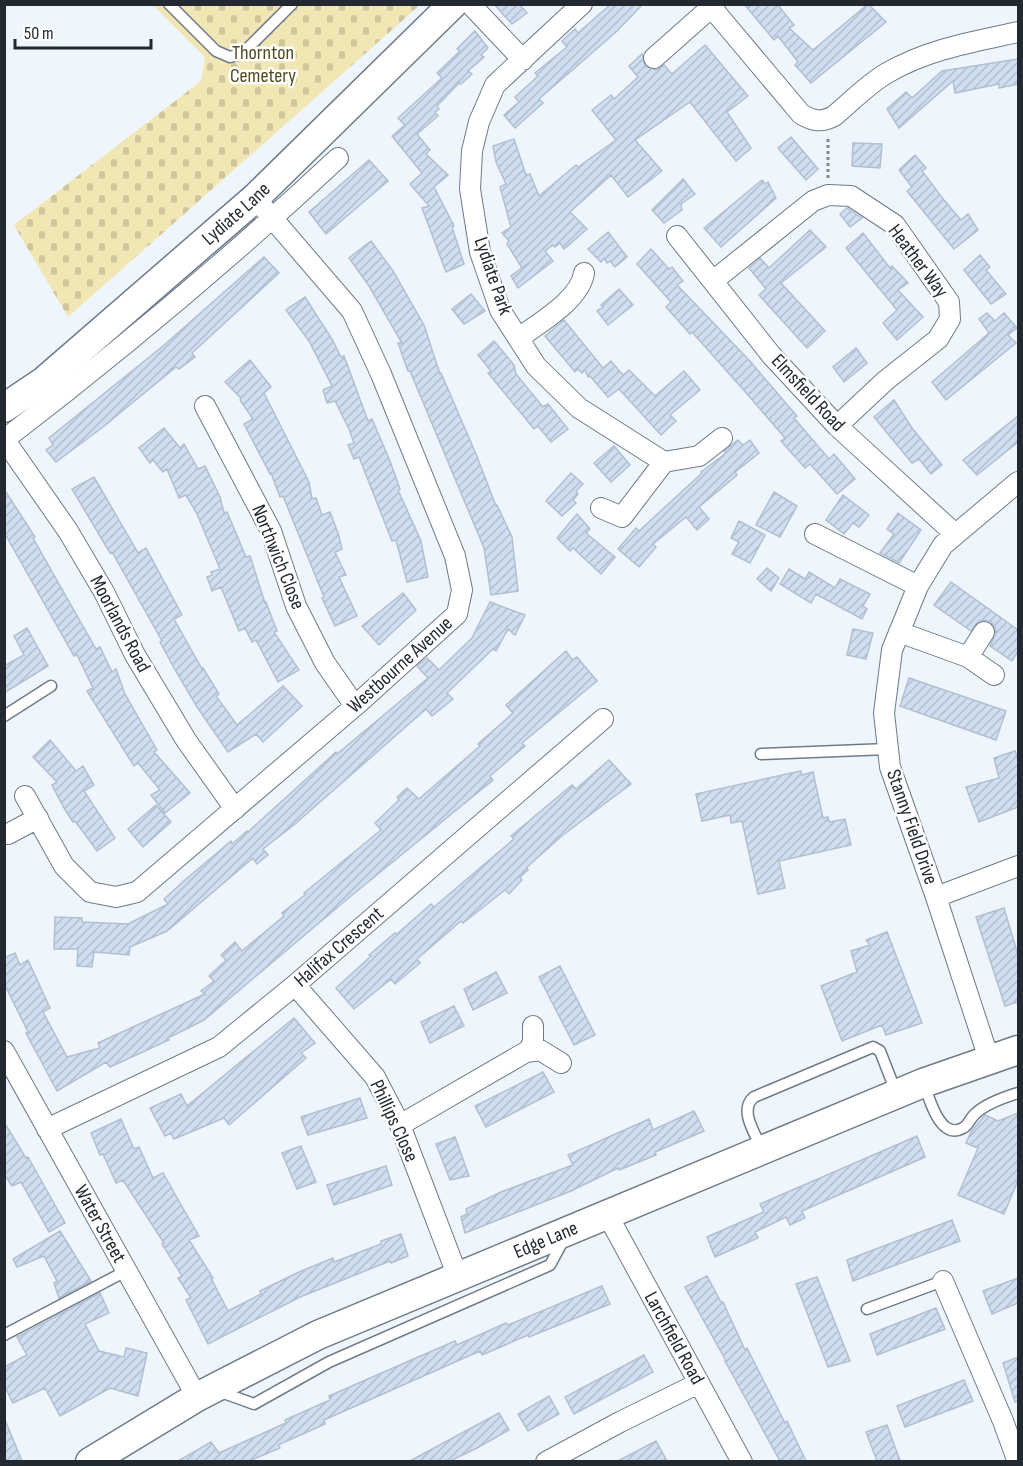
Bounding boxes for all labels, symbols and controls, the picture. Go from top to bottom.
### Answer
scale bar [15,12,152,50]
text: 50 m [24,23,54,44]
park label: Thornton Cemetery [230,41,296,88]
street label: Lydiate Lane [197,178,276,250]
street label: Heather Way [883,220,953,302]
street label: Lydiate Park [469,234,518,318]
street label: Elmsfield Road [766,349,850,437]
street label: Northwich Close [246,501,310,613]
street label: Moorlands Road [84,571,156,677]
street label: Westbourne Avenue [342,611,458,719]
street label: Stanny Field Drive [881,766,943,888]
street label: Halifax Crescent [289,902,389,992]
street label: Phillips Close [365,1076,423,1166]
street label: Water Street [69,1181,131,1267]
street label: Edge Lane [510,1216,582,1264]
street label: Larchfield Road [639,1287,709,1389]

